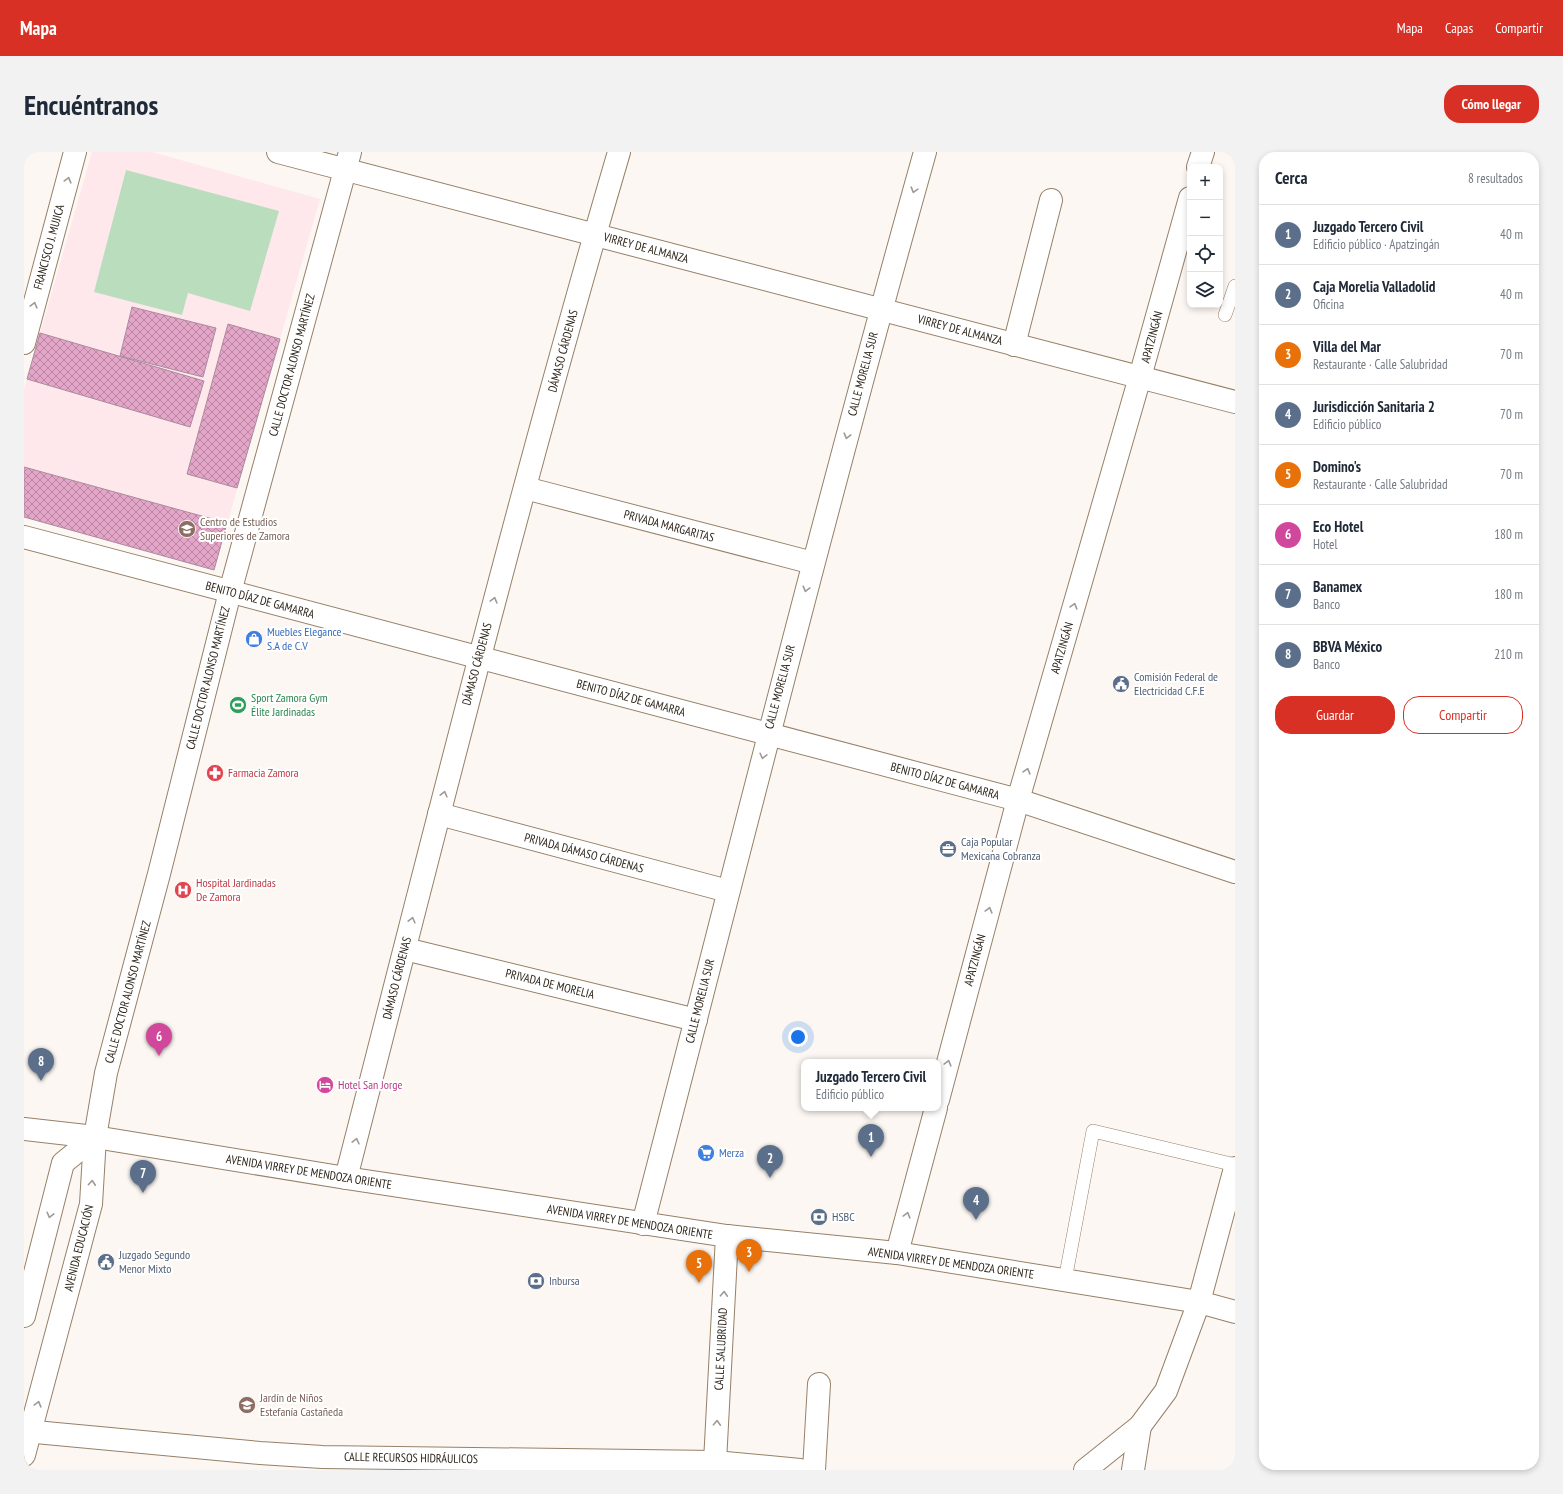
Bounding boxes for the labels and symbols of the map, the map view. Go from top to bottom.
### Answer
one-way arrow [63,176,71,183]
one-way arrow [910,186,919,193]
street label: FRANCISCO J. MUJICA [30,202,67,291]
street label: VIRREY DE ALMANZA [601,229,691,266]
street label: CALLE DOCTOR ALONSO MARTÍNEZ [265,292,318,438]
one-way arrow [29,302,38,309]
street label: DÁMASO CÁRDENAS [544,308,581,394]
street label: APATZINGÁN [1137,309,1166,364]
street label: VIRREY DE ALMANZA [915,311,1005,348]
street label: CALLE MORELIA SUR [844,330,881,418]
one-way arrow [843,433,852,440]
street label: PRIVADA MARGARITAS [622,506,716,545]
place label: Centro de Estudios Superiores de Zamora [200,514,290,543]
school or university icon: Centro de Estudios Superiores de Zamora [177,519,197,539]
street label: BENITO DÍAZ DE GAMARRA [204,578,316,621]
one-way arrow [803,586,811,592]
one-way arrow [490,597,498,603]
one-way arrow [1069,602,1078,609]
street label: CALLE DOCTOR ALONSO MARTÍNEZ [182,605,233,751]
street label: APATZINGÁN [1047,620,1076,675]
street label: DÁMASO CÁRDENAS [458,621,495,707]
place label: Muebles Elegance S.A de C.V [267,624,341,653]
shop icon: Muebles Elegance S.A de C.V [244,629,264,649]
street label: CALLE MORELIA SUR [761,643,798,731]
place label: Comisión Federal de Electricidad C.F.E [1134,669,1218,698]
public building icon: Comisión Federal de Electricidad C.F.E [1111,674,1131,694]
street label: BENITO DÍAZ DE GAMARRA [575,676,687,719]
place label: Sport Zamora Gym Élite Jardinadas [251,690,328,719]
sports icon: Sport Zamora Gym Élite Jardinadas [228,695,248,715]
one-way arrow [759,752,767,759]
street label: BENITO DÍAZ DE GAMARRA [889,759,1001,802]
pharmacy icon: Farmacia Zamora [205,763,225,783]
place label: Farmacia Zamora [228,765,299,780]
one-way arrow [1022,768,1030,774]
one-way arrow [439,790,448,797]
street label: PRIVADA DÁMASO CÁRDENAS [523,829,646,876]
place label: Caja Popular Mexicana Cobranza [961,834,1041,863]
office icon: Caja Popular Mexicana Cobranza [938,839,958,859]
place label: Hospital Jardinadas De Zamora [196,875,276,904]
hospital icon: Hospital Jardinadas De Zamora [173,880,193,900]
one-way arrow [984,907,993,914]
one-way arrow [407,917,416,924]
street label: CALLE DOCTOR ALONSO MARTÍNEZ [101,919,154,1065]
street label: APATZINGÁN [960,932,989,987]
street label: DÁMASO CÁRDENAS [379,935,414,1021]
street label: CALLE MORELIA SUR [682,957,717,1045]
street label: PRIVADA DE MORELIA [504,965,596,1002]
pin: 6 [146,1023,172,1056]
your location [788,1027,808,1047]
pin: 8 [28,1048,54,1081]
one-way arrow [943,1059,952,1066]
hotel icon: Hotel San Jorge [315,1075,335,1095]
place label: Hotel San Jorge [338,1077,402,1092]
pin: 1 [858,1124,884,1157]
one-way arrow [351,1137,360,1144]
supermarket icon: Merza [696,1143,716,1163]
place label: Merza [719,1145,744,1160]
pin: 2 [757,1145,783,1178]
street label: AVENIDA VIRREY DE MENDOZA ORIENTE [225,1151,393,1192]
pin: 7 [130,1160,156,1193]
one-way arrow [88,1180,97,1186]
pin: 4 [963,1187,989,1220]
street label: AVENIDA VIRREY DE MENDOZA ORIENTE [546,1201,714,1242]
street label: AVENIDA EDUCACIÓN [61,1203,97,1293]
bank icon: HSBC [809,1207,829,1227]
place label: HSBC [832,1209,855,1224]
one-way arrow [46,1212,54,1218]
one-way arrow [903,1212,911,1218]
pin: 3 [736,1239,762,1272]
street label: AVENIDA VIRREY DE MENDOZA ORIENTE [867,1243,1035,1282]
place label: Juzgado Segundo Menor Mixto [118,1247,190,1276]
pin: 5 [686,1250,712,1283]
public building icon: Juzgado Segundo Menor Mixto [96,1252,116,1272]
bank icon: Inbursa [526,1271,546,1291]
place label: Inbursa [549,1273,580,1288]
one-way arrow [720,1291,728,1297]
street label: CALLE SALUBRIDAD [711,1307,730,1391]
place label: Jardín de Niños Estefanía Castañeda [259,1390,343,1419]
school or university icon: Jardín de Niños Estefanía Castañeda [237,1395,257,1415]
one-way arrow [33,1401,42,1408]
one-way arrow [713,1420,722,1426]
street label: CALLE RECURSOS HIDRÁULICOS [344,1449,478,1466]

